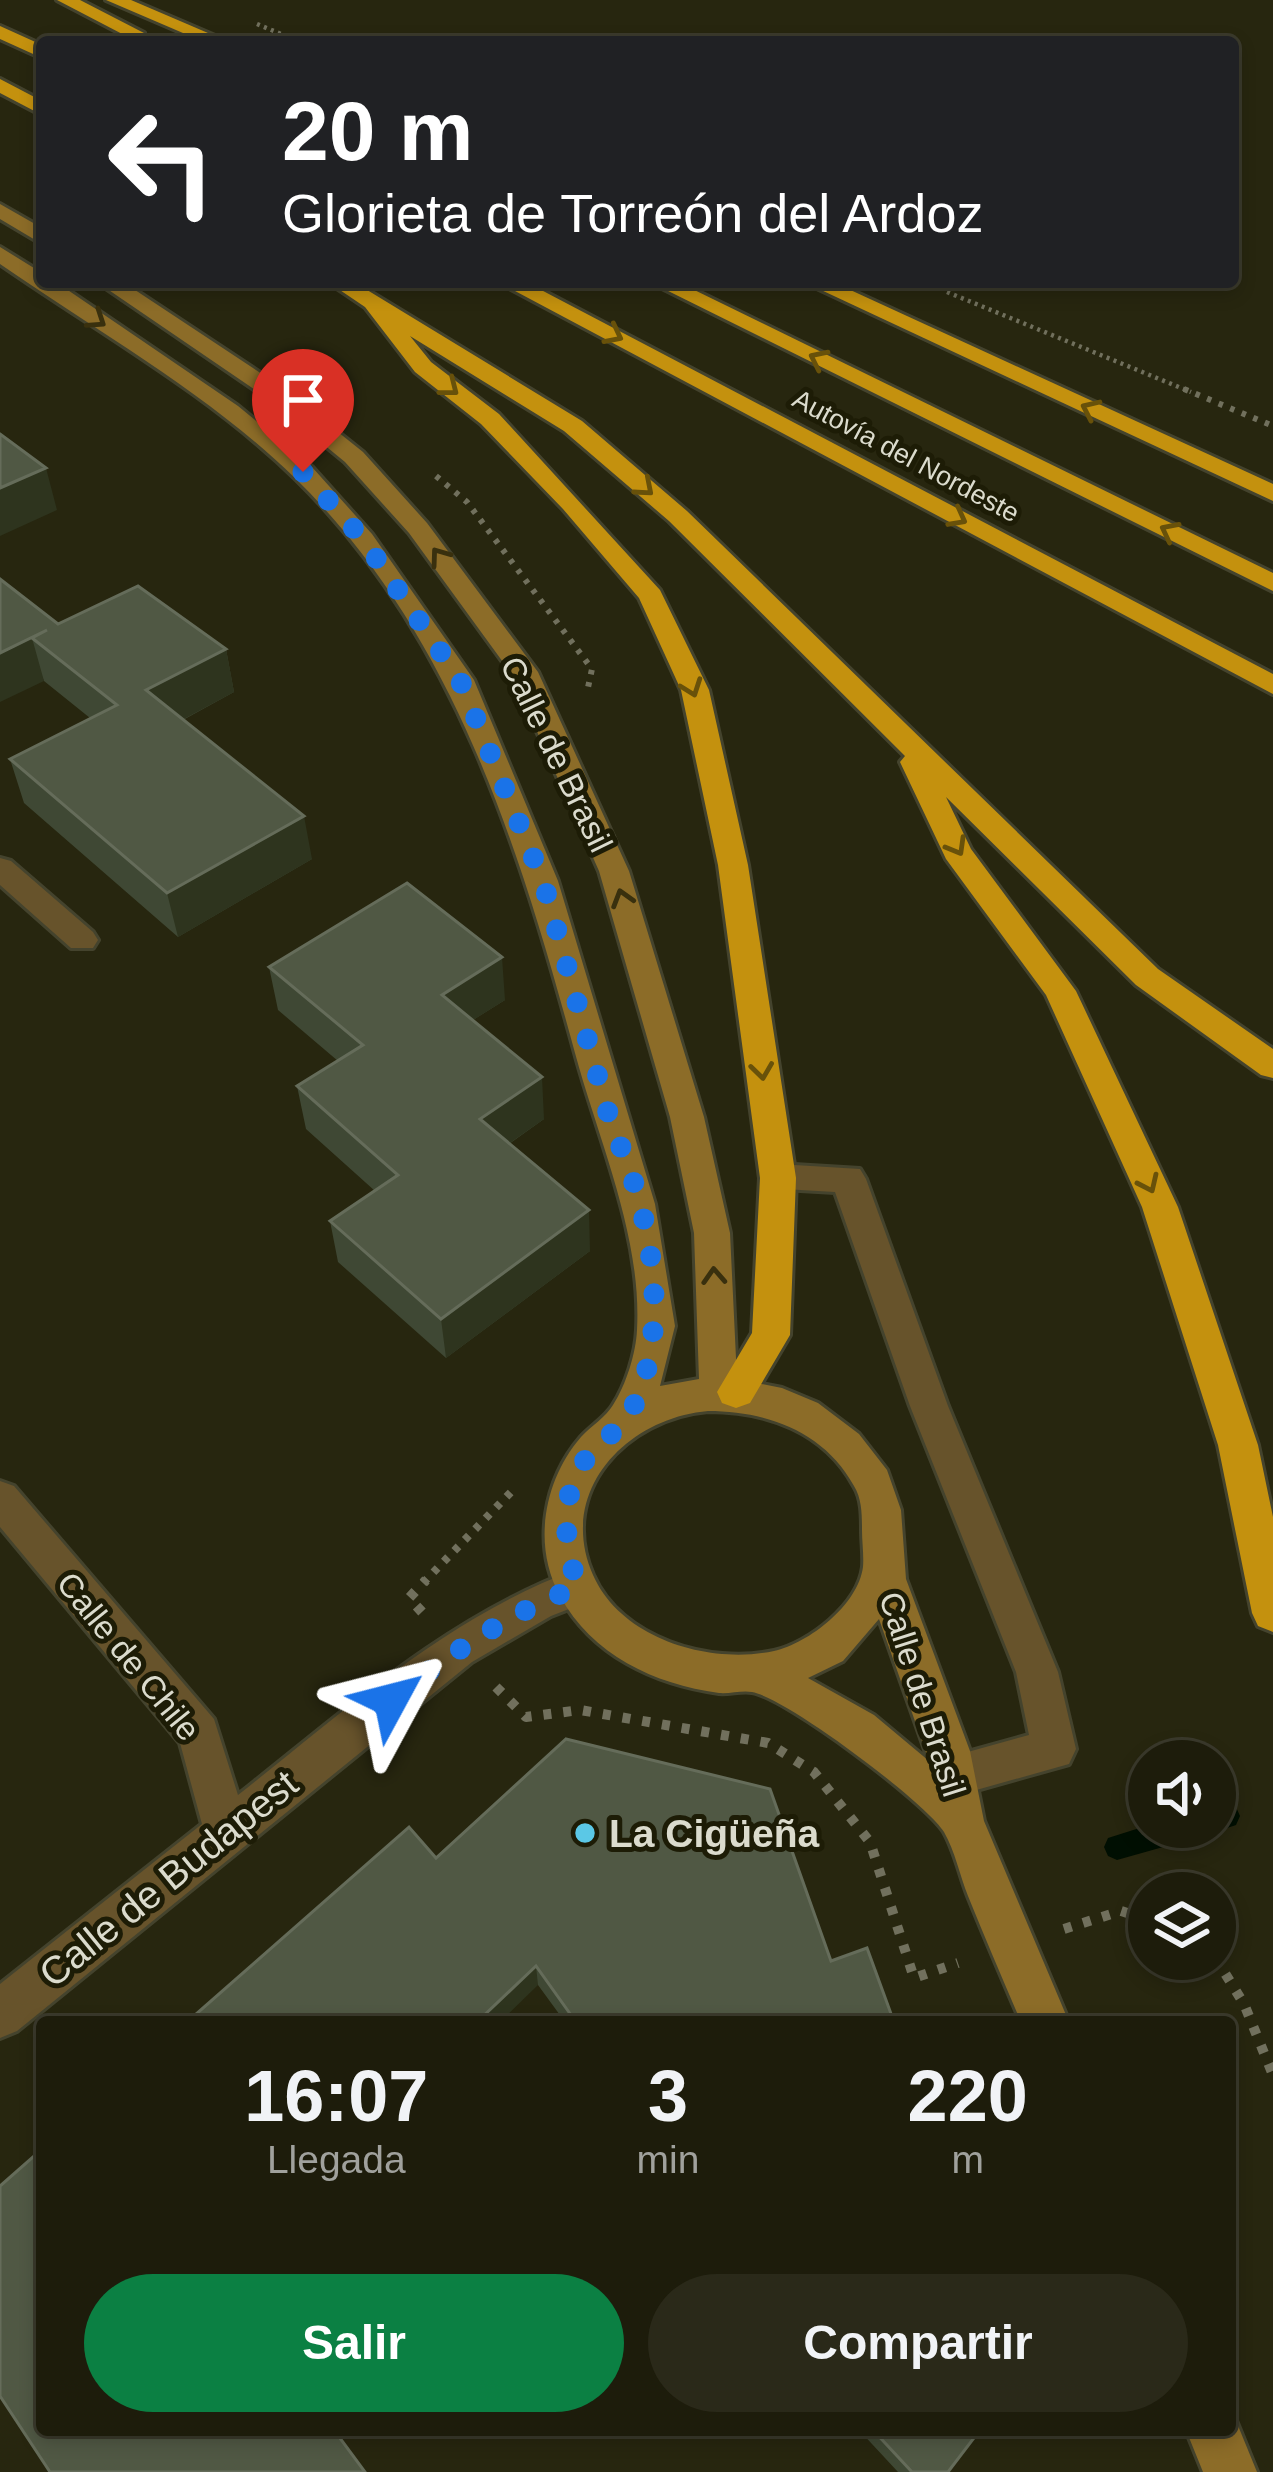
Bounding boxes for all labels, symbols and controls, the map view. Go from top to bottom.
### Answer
icon: left [84,84,240,240]
text: 20 m [282,84,473,178]
text: Glorieta de Torreón del Ardoz [282,183,983,243]
one-way arrow [83,306,105,328]
one-way arrow [601,321,623,344]
pin [252,349,354,472]
one-way arrow [809,350,830,373]
icon: arrive [270,367,336,433]
one-way arrow [437,374,459,396]
street label: Autovía del Nordeste [788,384,1024,528]
one-way arrow [1081,399,1102,423]
one-way arrow [631,473,653,495]
one-way arrow [946,504,967,527]
one-way arrow [1159,522,1181,545]
one-way arrow [432,548,454,569]
street label: Calle de Brasil [493,650,620,858]
one-way arrow [678,676,702,697]
one-way arrow [942,834,965,856]
one-way arrow [611,888,636,909]
one-way arrow [749,1061,775,1080]
one-way arrow [1135,1172,1158,1193]
one-way arrow [701,1266,727,1285]
street label: Calle de Chile [50,1565,208,1748]
street label: Calle de Brasil [872,1587,973,1801]
position arrow [328,1637,454,1763]
map controls [1128,1740,1236,1980]
button: sound [1128,1740,1236,1848]
street label: Calle de Budapest [31,1761,306,1995]
place label: La Cigüeña [609,1812,820,1855]
marker: La Cigüeña [572,1820,598,1846]
button: layers [1128,1872,1236,1980]
text: 16:07 [244,2056,428,2136]
text: 3 [648,2056,688,2136]
text: 220 [908,2056,1028,2136]
text: Llegada [267,2138,406,2181]
text: min [637,2138,699,2181]
text: m [951,2138,984,2181]
button: Salir [84,2274,624,2412]
button: Compartir [648,2274,1188,2412]

